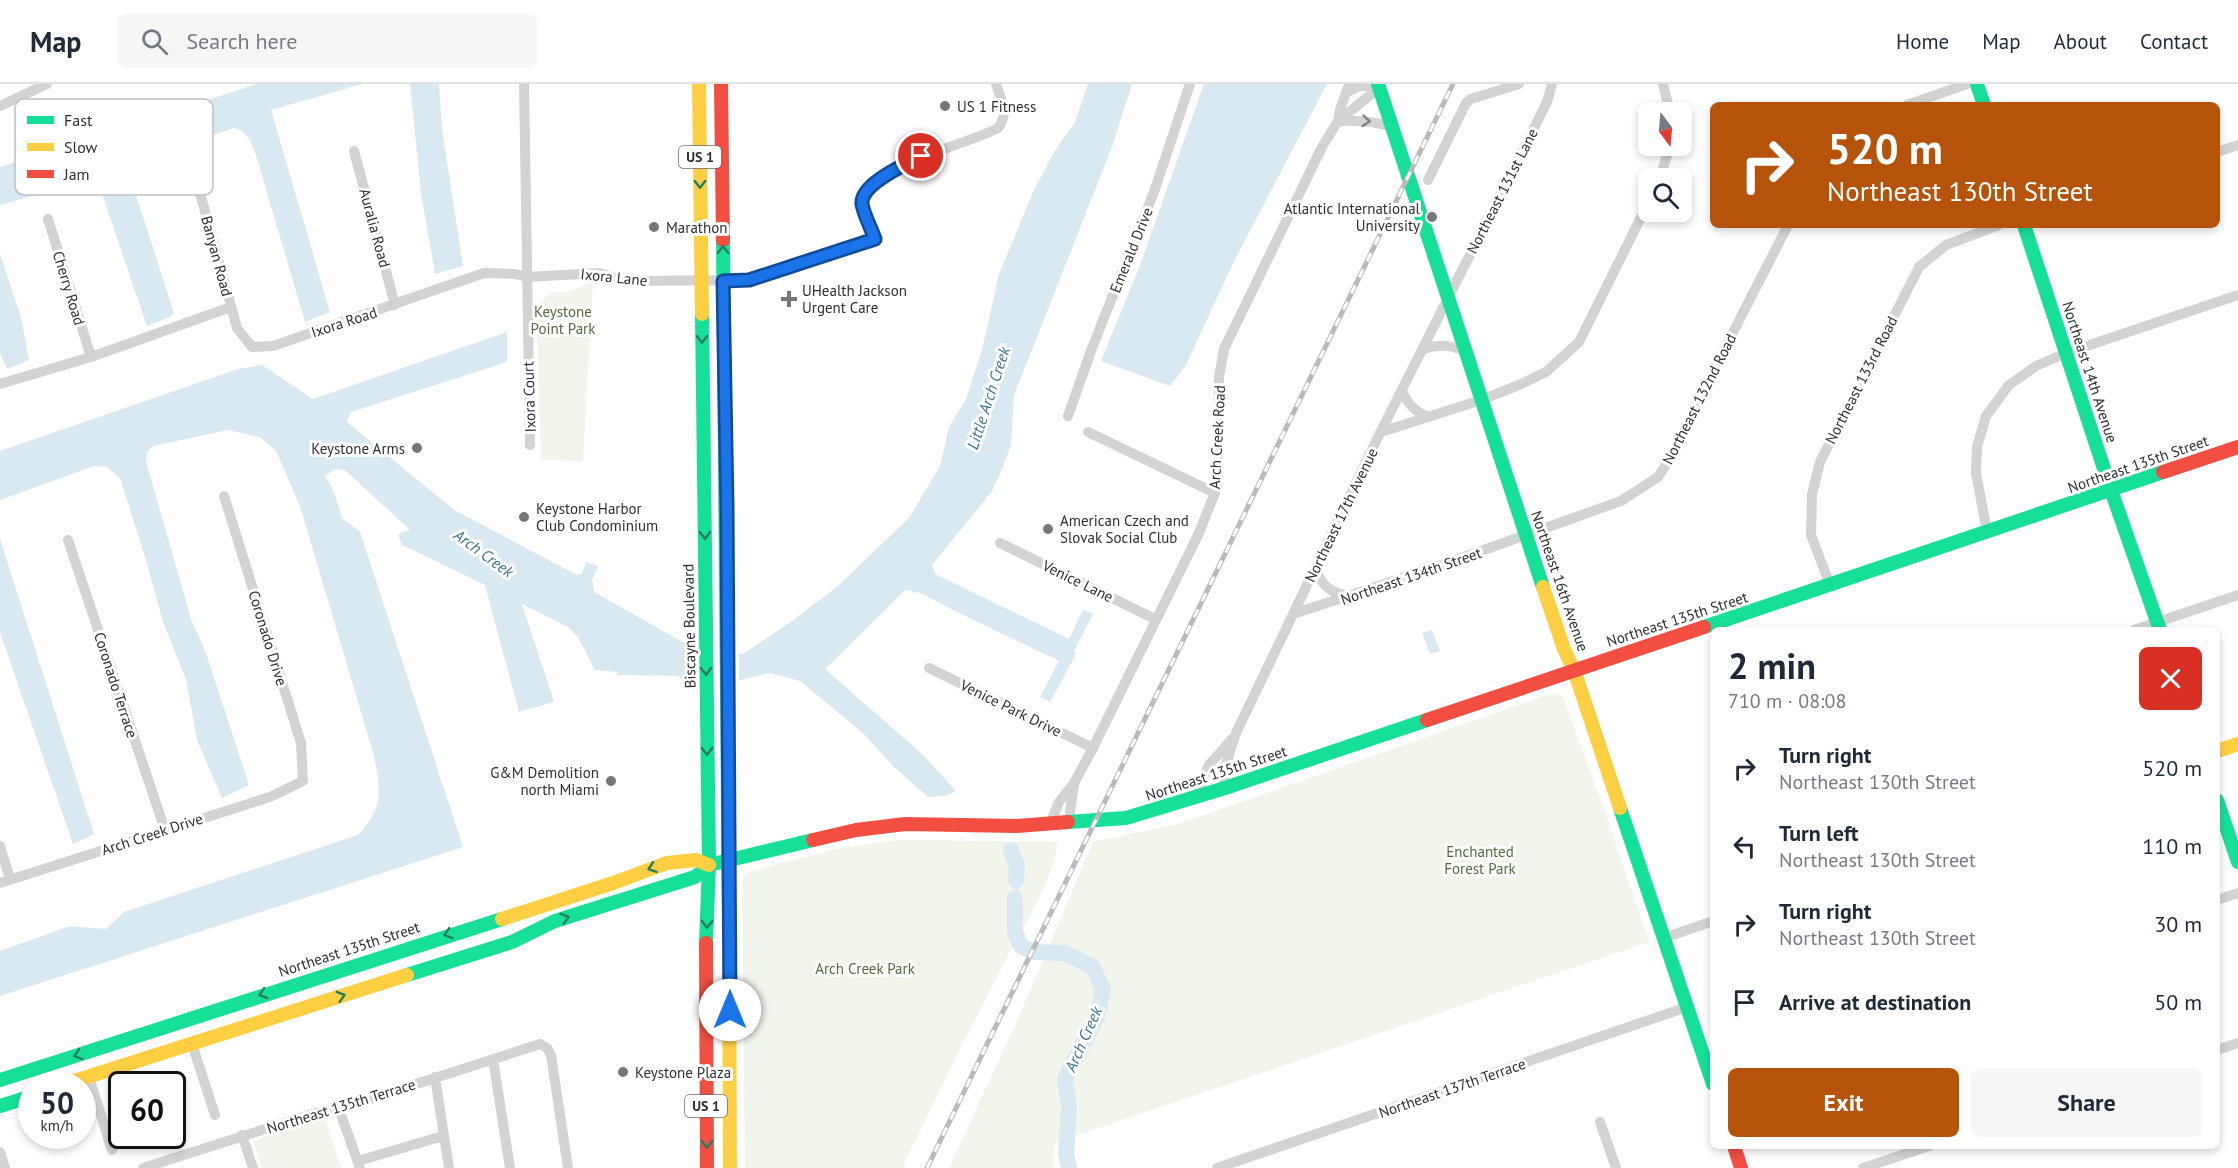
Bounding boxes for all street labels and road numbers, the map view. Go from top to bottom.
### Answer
street label: Northeast 131st Lane [1462,125,1542,257]
road number: US 1 [679,146,721,168]
street label: Auralia Road [355,186,395,270]
street label: Emerald Drive [1105,205,1157,295]
street label: Banyan Road [197,214,237,298]
street label: Cherry Road [49,248,89,328]
street label: Ixora Lane [580,264,648,290]
street label: Northeast 14th Avenue [2058,299,2122,445]
street label: Ixora Road [309,302,379,342]
street label: Northeast 133rd Road [1821,313,1901,447]
street label: Northeast 132nd Road [1658,331,1740,467]
street label: Ixora Court [518,361,540,433]
street label: Arch Creek Road [1205,385,1229,489]
street label: Northeast 135th Street [2065,431,2211,497]
street label: Northeast 17th Avenue [1300,445,1382,585]
street label: Northeast 16th Avenue [1527,508,1593,654]
street label: Northeast 134th Street [1338,543,1484,609]
street label: Venice Lane [1039,555,1116,606]
street label: Biscayne Boulevard [678,564,700,688]
street label: Northeast 135th Street [1604,587,1750,651]
street label: Coronado Drive [244,588,292,688]
street label: Coronado Terrace [90,630,142,740]
street label: Venice Park Drive [956,675,1065,741]
street label: Northeast 135th Street [1143,741,1289,805]
street label: Arch Creek Drive [99,809,205,859]
street label: Northeast 135th Street [276,917,422,981]
street label: Northeast 137th Terrace [1376,1054,1528,1122]
street label: Northeast 135th Terrace [264,1074,418,1138]
road number: US 1 [685,1095,727,1117]

